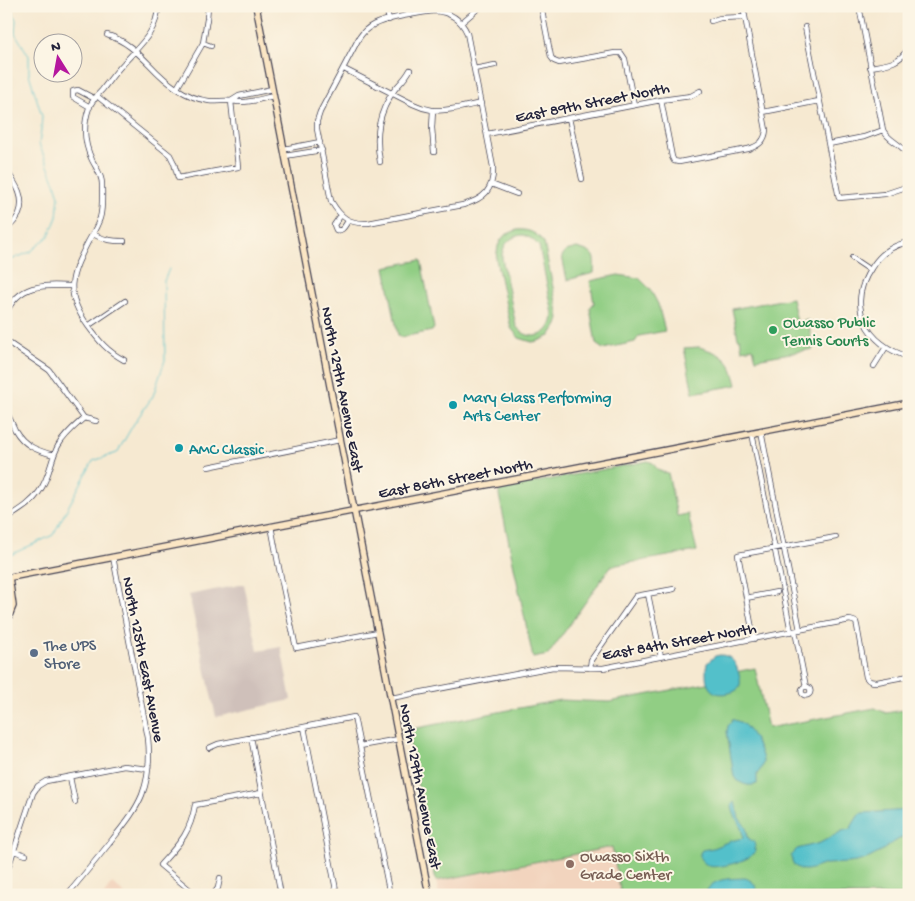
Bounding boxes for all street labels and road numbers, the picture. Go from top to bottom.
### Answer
street label: East 89th Street North [514,80,672,129]
street label: North 129th Avenue East [315,306,366,475]
street label: East 86th Street North [377,456,535,505]
street label: North 125th East Avenue [116,575,167,745]
street label: East 84th Street North [601,620,759,666]
street label: North 129th Avenue East [393,703,444,872]

